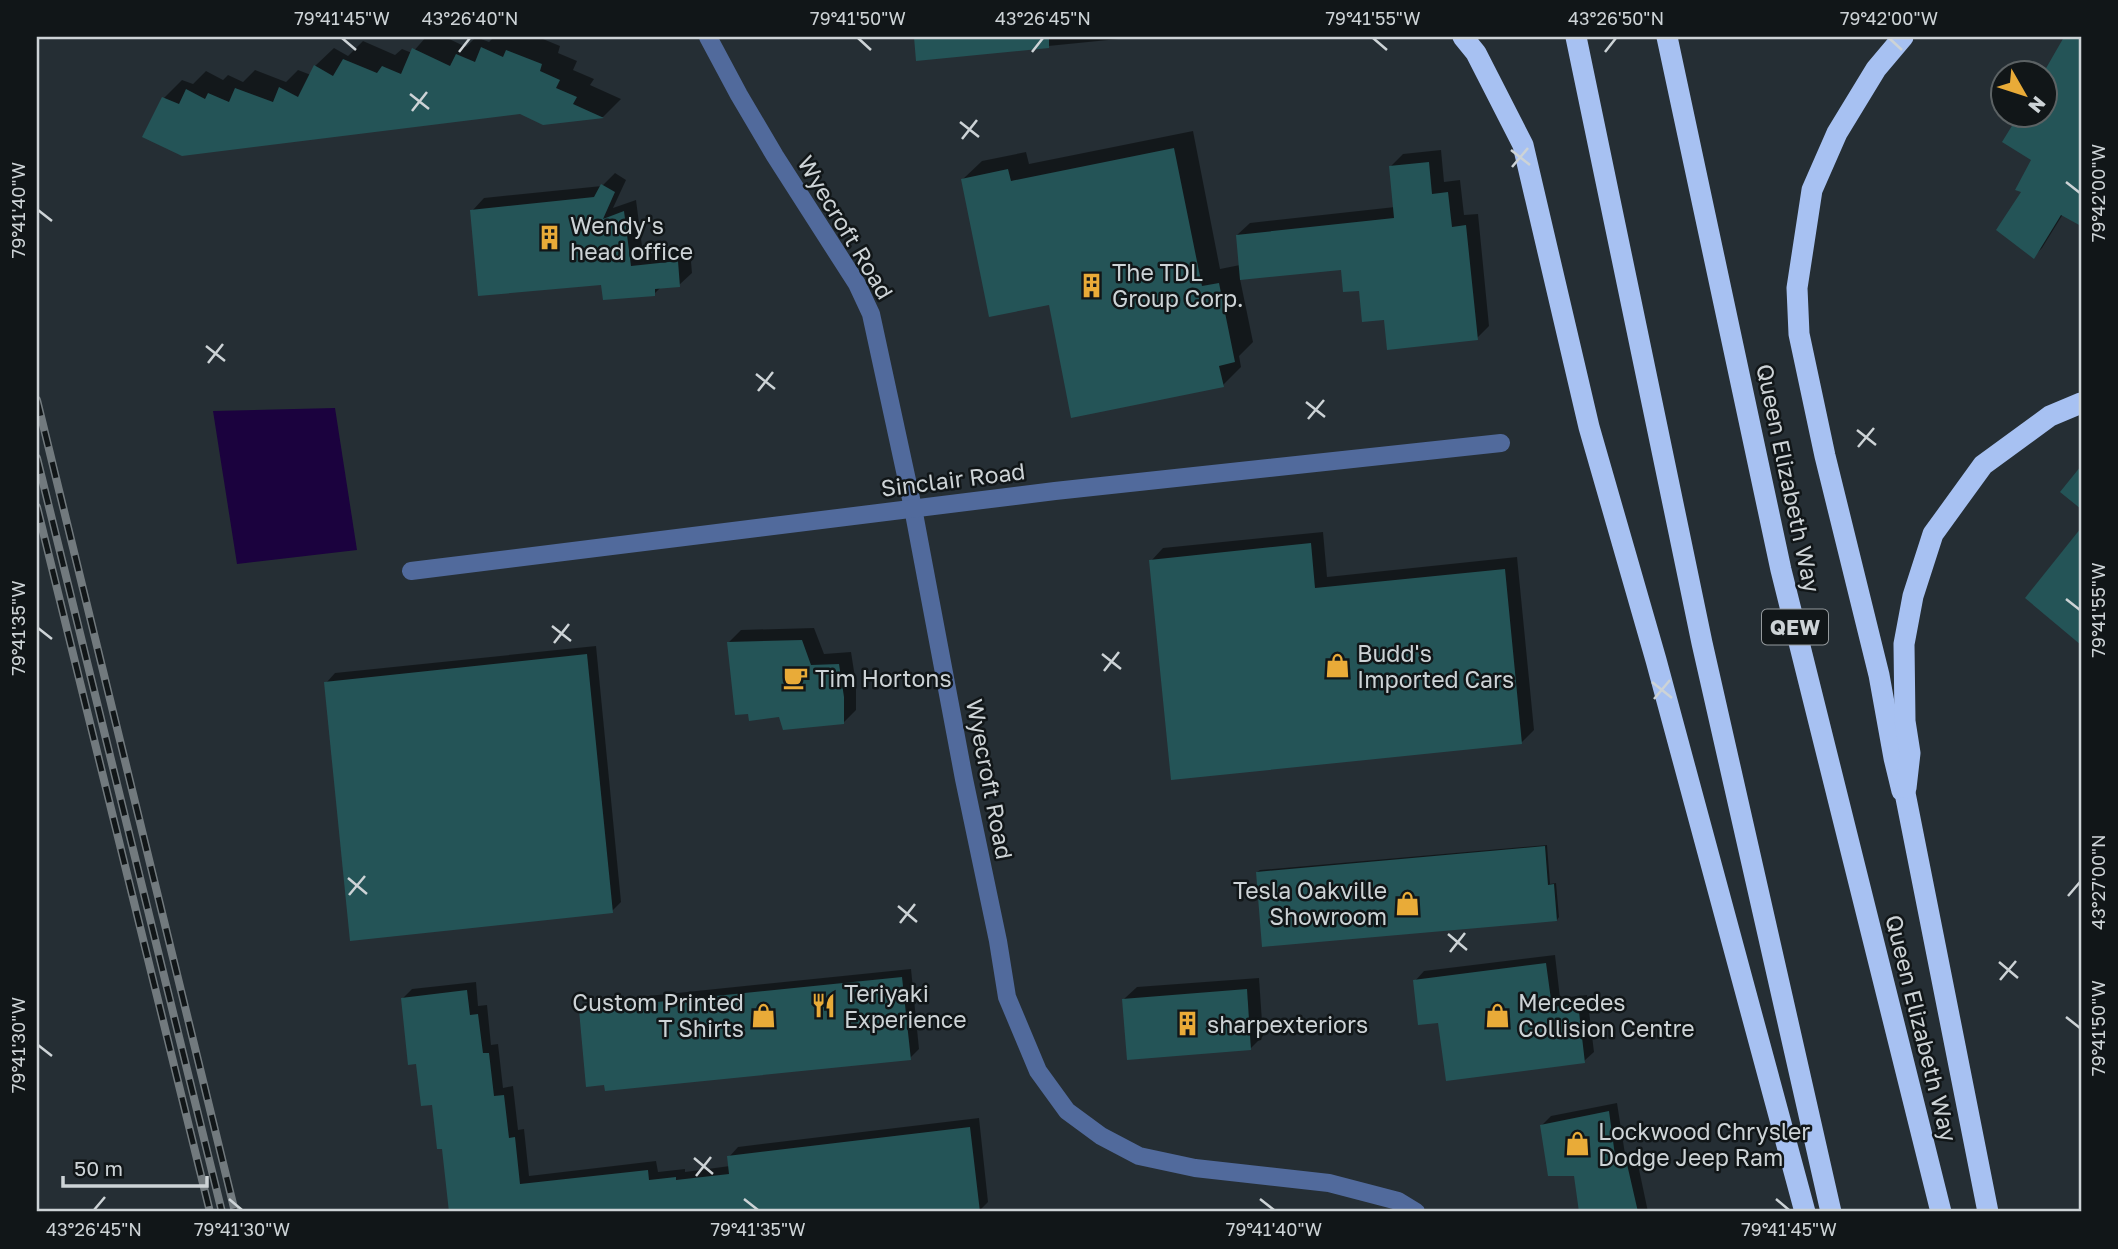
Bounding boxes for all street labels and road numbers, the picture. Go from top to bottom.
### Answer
street label: Wyecroft Road [792,150,900,304]
street label: Queen Elizabeth Way [1751,361,1827,595]
street label: Sinclair Road [879,456,1027,502]
road number: QEW [1762,610,1828,644]
street label: Wyecroft Road [961,697,1019,861]
street label: Queen Elizabeth Way [1880,912,1964,1145]

